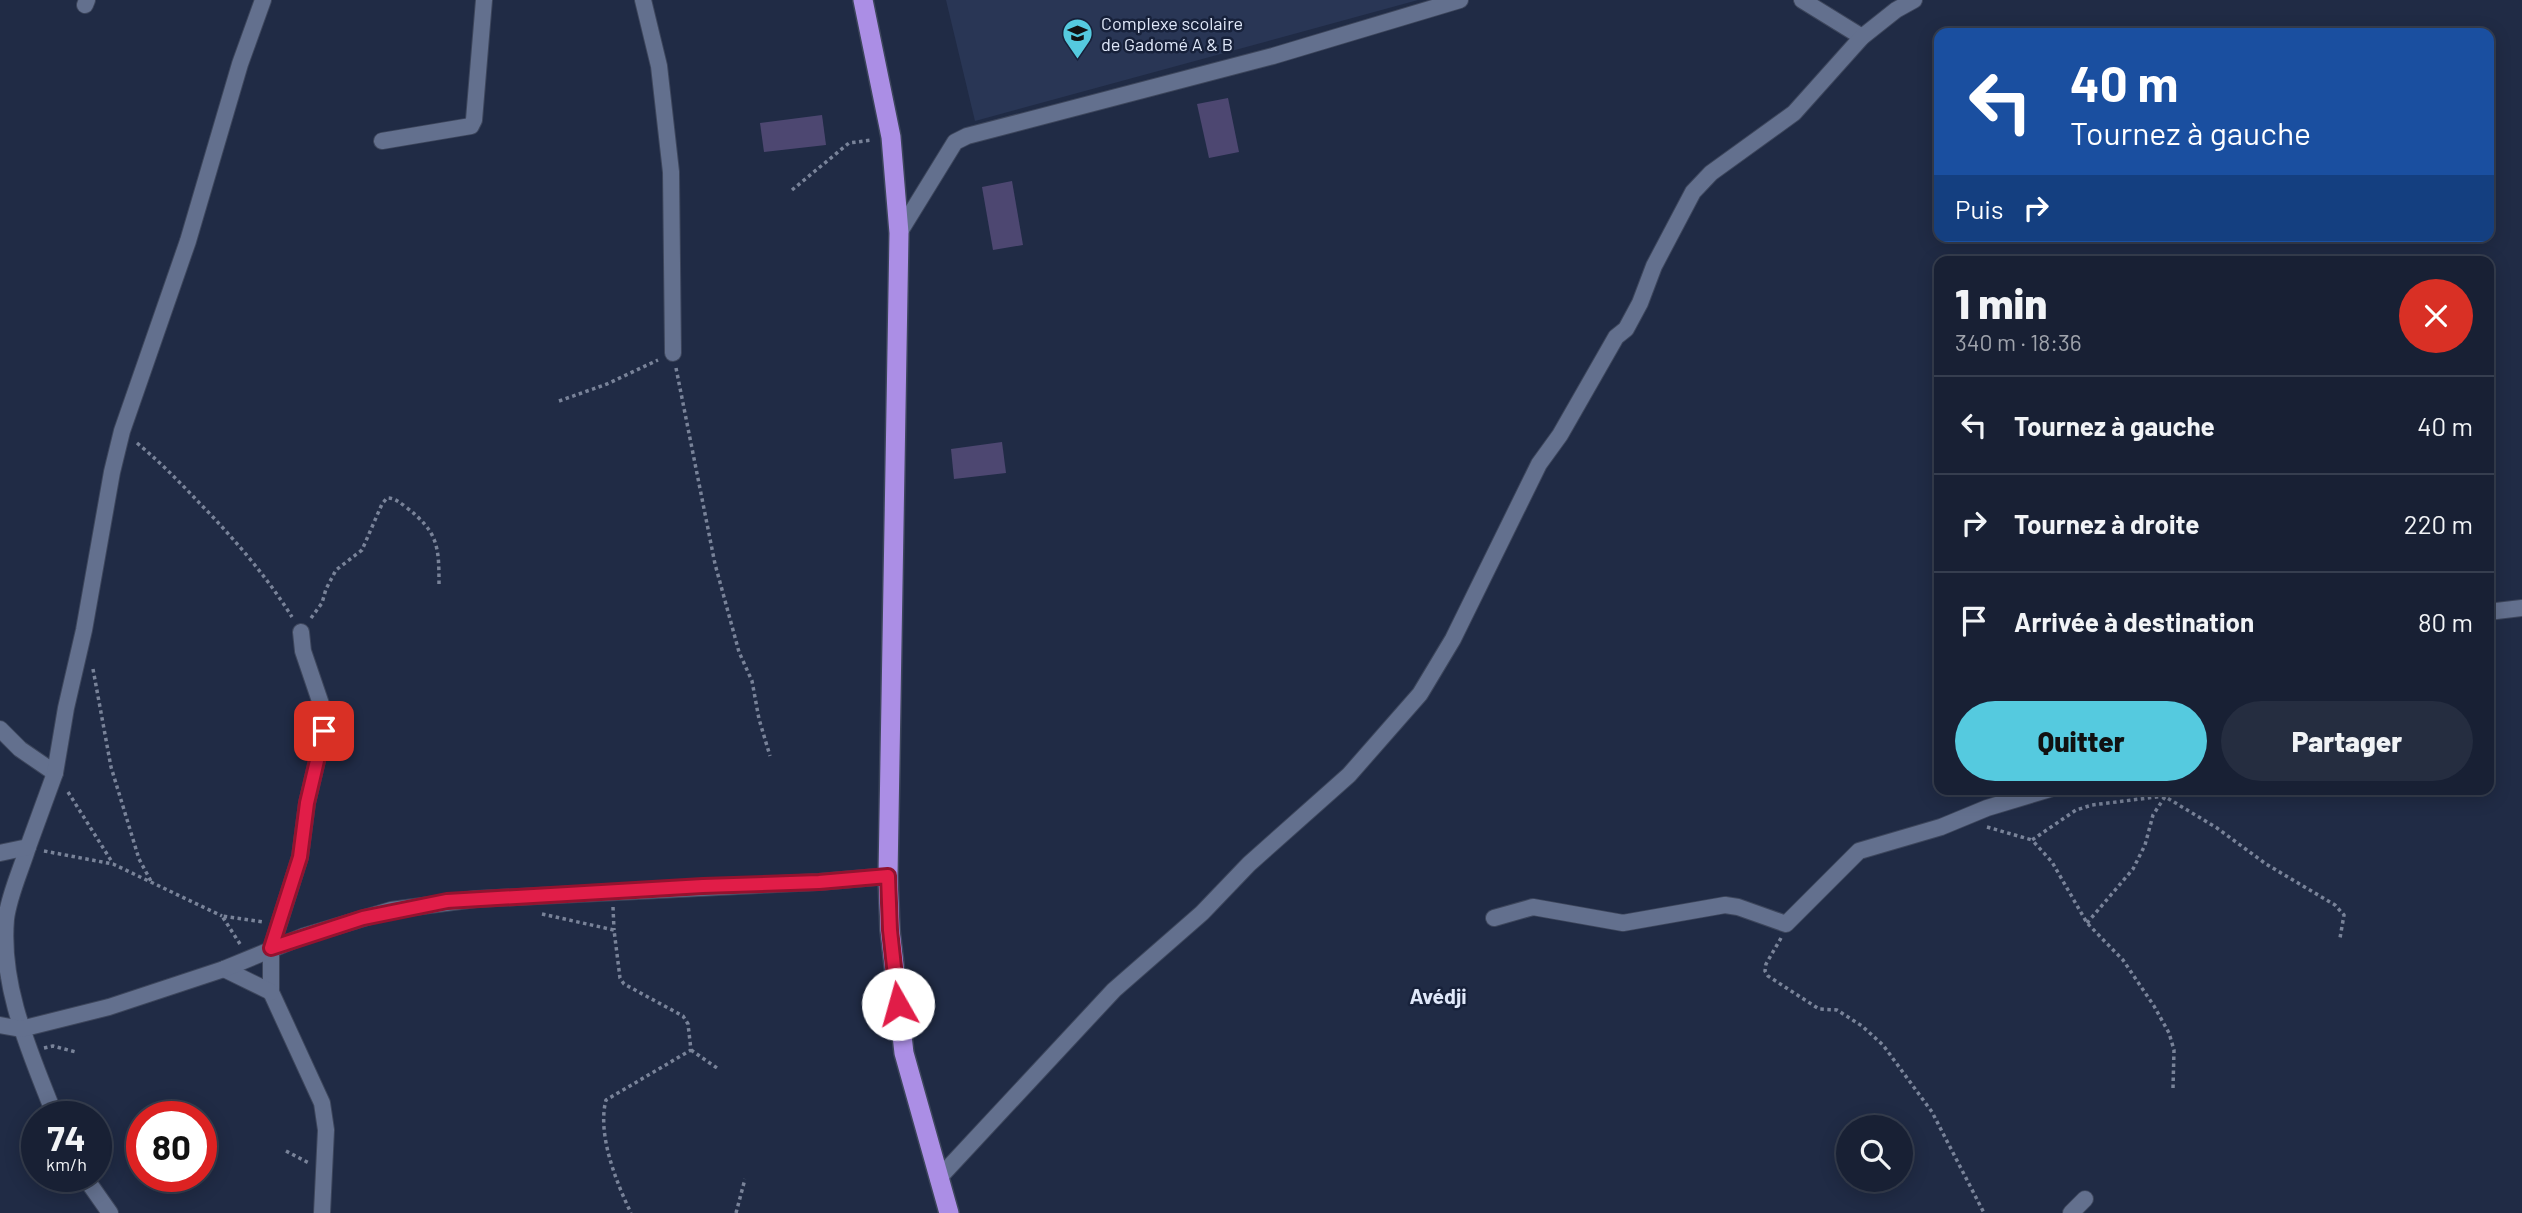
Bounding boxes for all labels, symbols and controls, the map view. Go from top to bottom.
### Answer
place label: Complexe scolaire de Gadomé A & B [1101,12,1243,55]
school or university icon: Complexe scolaire de Gadomé A & B [1061,16,1095,60]
text: 40 m [2070,53,2178,112]
icon: left [1955,56,2046,147]
text: Tournez à gauche [2070,113,2311,151]
icon: right [2017,189,2055,227]
text: Puis [1955,193,2003,224]
text: 1 min [1955,277,2047,327]
button: close [2399,279,2473,353]
text: 340 m · 18:36 [1955,328,2082,356]
icon: left [1955,406,1993,444]
text: Tournez à gauche [2014,410,2215,441]
text: 40 m [2417,410,2473,441]
icon: right [1955,504,1993,542]
text: Tournez à droite [2014,508,2199,539]
text: 220 m [2404,508,2473,539]
icon: arrive [1955,602,1993,640]
text: Arrivée à destination [2014,606,2254,637]
text: 80 m [2418,606,2473,637]
pin [294,701,354,761]
button: Quitter [1955,701,2207,781]
button: Partager [2221,701,2473,781]
icon: arrive [305,712,343,750]
position arrow [861,967,935,1041]
district label: Avédji [1409,983,1467,1008]
speed limit sign: 80 [126,1101,217,1192]
map controls [1836,1115,1913,1192]
button: search [1836,1115,1913,1192]
text: 74 [47,1116,86,1158]
text: km/h [46,1153,87,1175]

